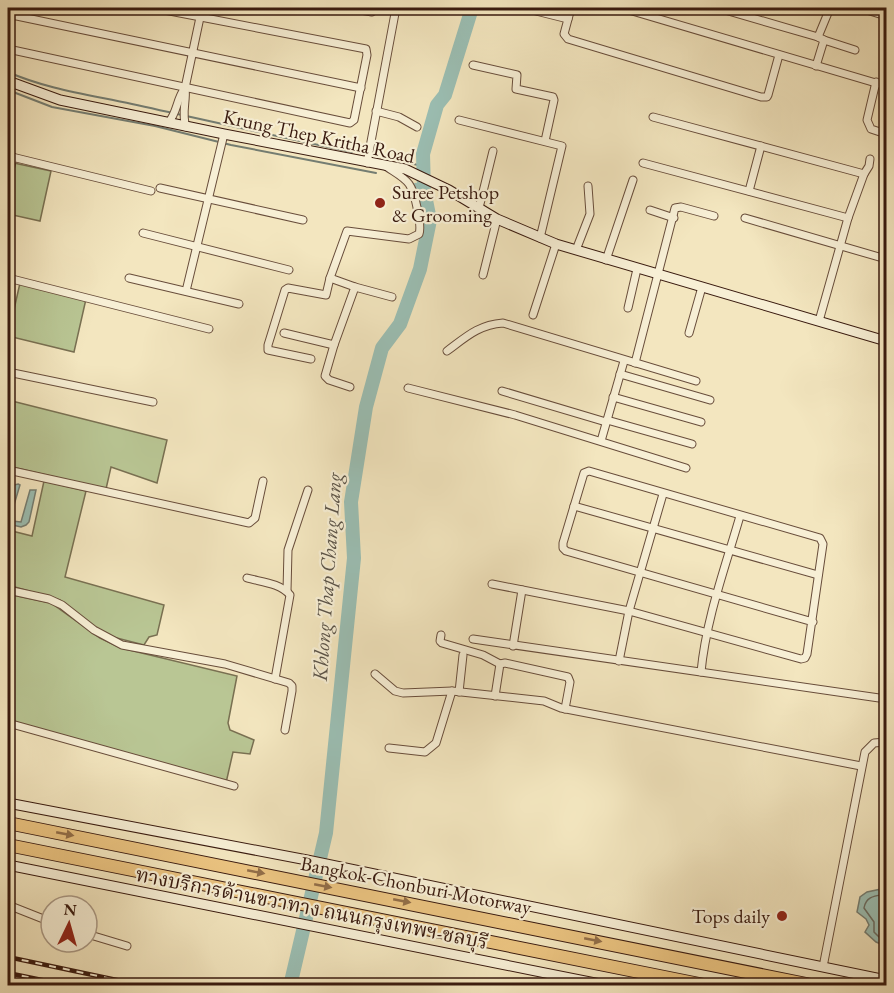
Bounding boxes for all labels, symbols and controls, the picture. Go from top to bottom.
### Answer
street label: Krung Thep Kritha Road [221,103,418,169]
place label: Suree Petshop & Grooming [392,179,499,228]
marker: Suree Petshop & Grooming [373,196,387,210]
water label: Khlong Thap Chang Lang [306,471,347,683]
one-way arrow [56,830,75,839]
street label: Bangkok-Chonburi Motorway [298,850,534,920]
street label: ทางบริการด้านขวาทาง ถนนกรุงเทพฯ-ชลบุรี [134,861,490,955]
one-way arrow [247,868,266,877]
one-way arrow [314,881,333,890]
north arrow [39,894,99,954]
one-way arrow [393,897,412,906]
text: N [63,899,78,921]
place label: Tops daily [691,903,770,929]
marker: Tops daily [775,909,789,923]
one-way arrow [584,936,603,945]

